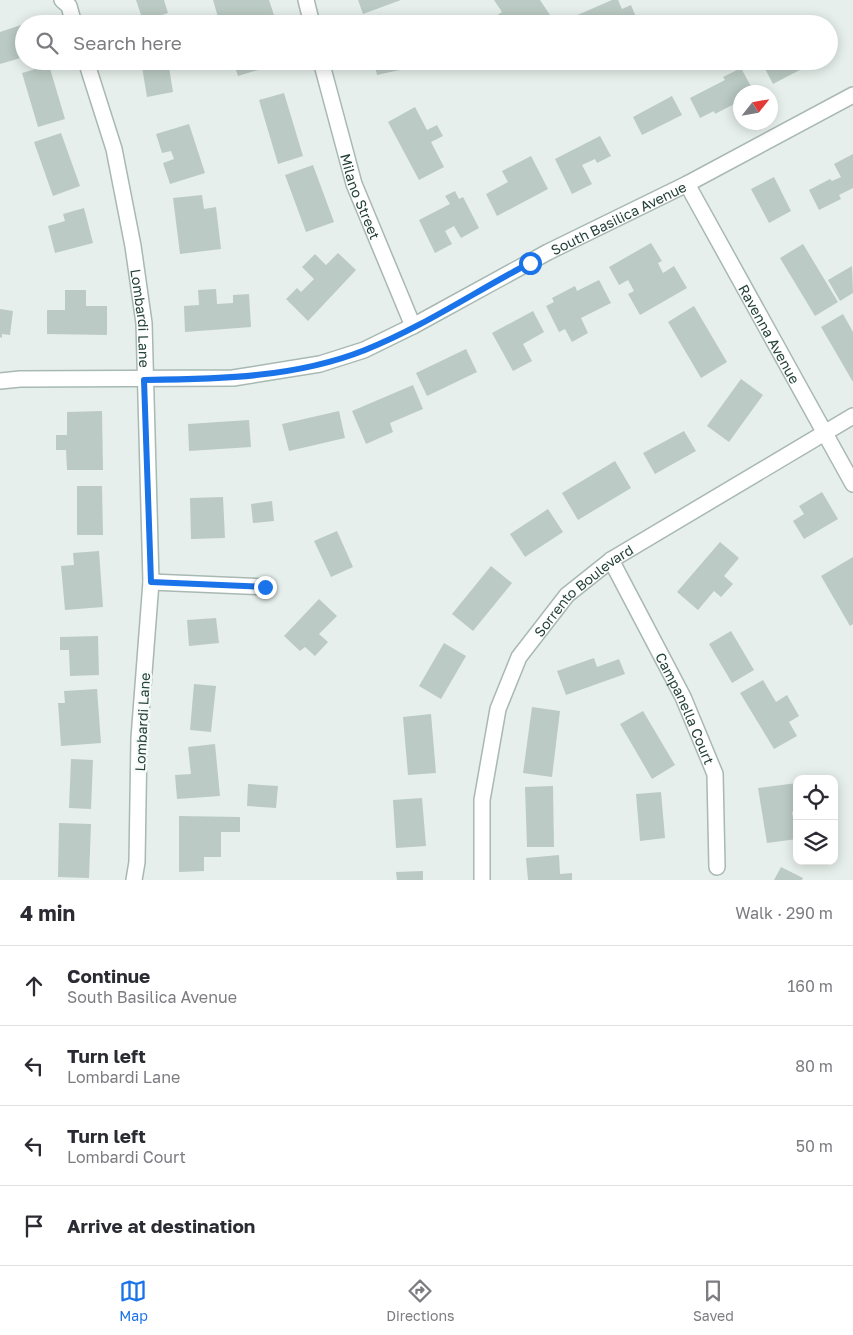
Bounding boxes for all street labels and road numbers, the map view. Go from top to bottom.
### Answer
street label: Milano Street [338,151,384,242]
street label: South Basilica Avenue [548,177,689,258]
street label: Lombardi Lane [128,268,154,368]
street label: Ravenna Avenue [736,281,804,386]
street label: Sorrento Boulevard [530,540,636,640]
street label: Campanella Court [652,649,718,767]
street label: Lombardi Lane [131,672,153,772]

